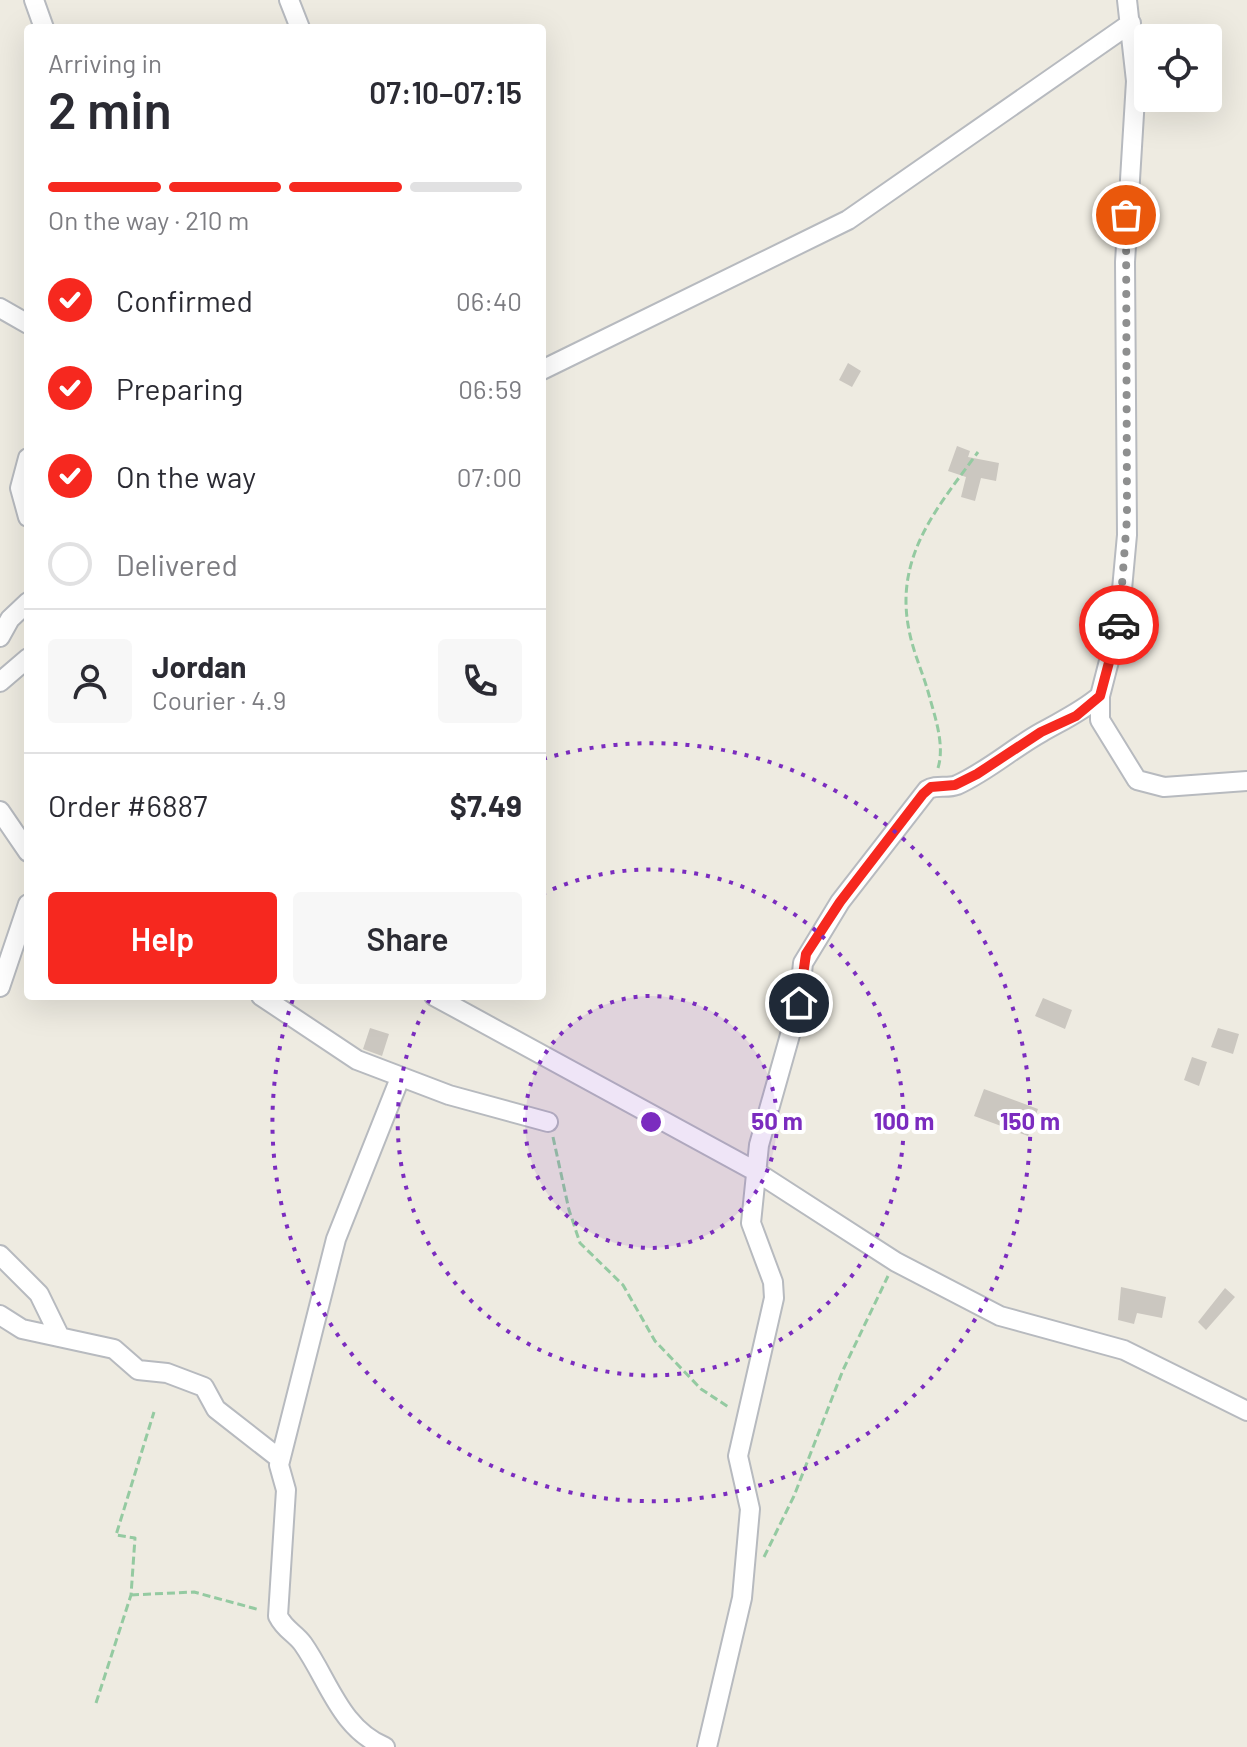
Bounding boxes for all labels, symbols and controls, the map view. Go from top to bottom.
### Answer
map controls [1134,24,1222,112]
button: locate [1134,24,1222,112]
text: Arriving in [48,47,162,78]
text: 07:10–07:15 [369,74,522,110]
text: 2 min [48,77,172,139]
pin [1092,181,1160,249]
icon: bag [1104,193,1148,237]
text: On the way · 210 m [48,204,249,235]
icon: check [48,278,92,322]
text: Confirmed [116,282,253,318]
text: 06:40 [456,285,522,316]
icon: check [48,366,92,410]
text: Preparing [116,370,243,406]
text: 06:59 [458,373,522,404]
icon: check [48,454,92,498]
text: On the way [116,458,256,494]
text: 07:00 [457,461,522,492]
text: Delivered [116,546,238,582]
courier [1079,585,1159,665]
icon: car [1097,603,1141,647]
button: person [48,639,132,723]
button: phone [438,639,522,723]
text: Jordan [152,648,247,684]
text: Courier · 4.9 [152,684,286,715]
text: Order #6887 [48,787,207,823]
text: $7.49 [450,787,522,823]
button: Help [48,892,277,984]
button: Share [293,892,522,984]
pin [765,969,833,1037]
icon: home [777,981,821,1025]
text: 50 m [751,1106,803,1135]
text: 100 m [874,1106,934,1135]
text: 150 m [1000,1106,1060,1135]
centre of rings [637,1108,665,1136]

